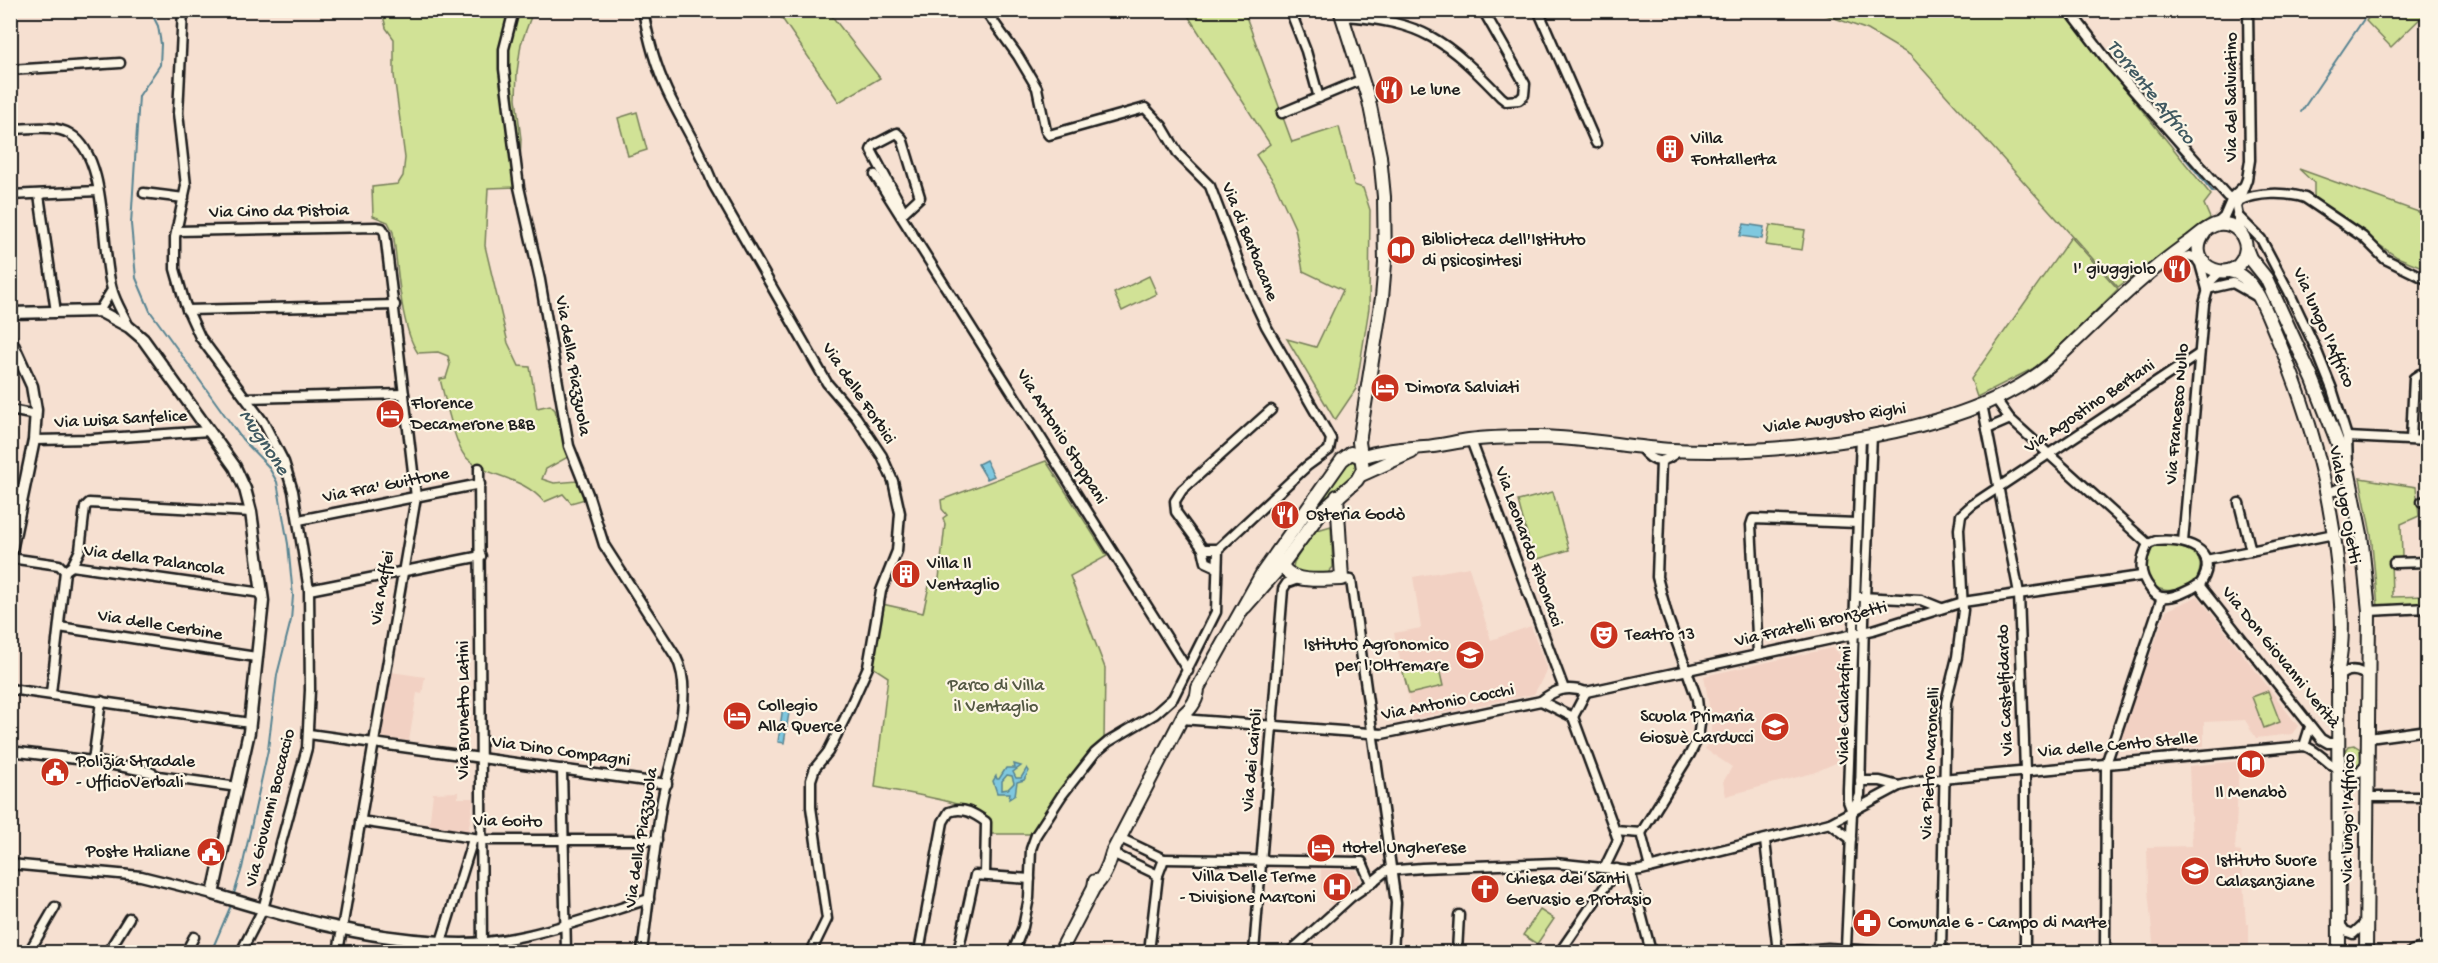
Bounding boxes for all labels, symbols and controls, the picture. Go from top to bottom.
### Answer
street label: Via del Salviatino [2222,32,2243,163]
water label: Torrente Affrico [2101,36,2200,151]
restaurant icon: Le lune [1373,74,1405,106]
place label: Le lune [1410,80,1461,101]
place label: Villa Fontallerta [1690,129,1777,171]
building icon: Villa Fontallerta [1654,133,1686,165]
street label: Via di Barbacane [1215,179,1283,305]
street label: Via Cino da Pistoia [208,200,350,224]
place label: Biblioteca dell'Istituto di psicosintesi [1421,230,1586,272]
library icon: Biblioteca dell'Istituto di psicosintesi [1385,234,1417,266]
restaurant icon: I' giuggiolo [2161,253,2193,285]
place label: I' giuggiolo [2073,259,2156,280]
street label: Via lungo l'Affrico [2287,264,2359,391]
street label: Via della Piazzuola [549,293,595,439]
street label: Via delle Forbici [816,338,900,449]
street label: Via Francesco Nullo [2161,343,2195,486]
street label: Via Agostino Bertani [2020,355,2159,459]
street label: Via Antonio Stoppani [1010,365,1111,508]
hotel icon: Dimora Salviati [1369,372,1401,404]
place label: Dimora Salviati [1405,378,1520,399]
place label: Florence Decamerone B&B [410,394,536,436]
hotel icon: Florence Decamerone B&B [374,398,406,430]
street label: Viale Augusto Righi [1761,399,1908,440]
street label: Via Luisa Sanfelice [53,406,189,434]
water label: Mugnone [233,406,294,481]
street label: Viale Ugo Ojetti [2323,443,2365,566]
street label: Via Fra' Guittone [320,463,452,509]
street label: Via Leonardo Fibonacci [1489,463,1567,630]
restaurant icon: Osteria Godò [1269,499,1301,531]
place label: Osteria Godò [1306,505,1405,526]
street label: Via della Palancola [81,541,227,581]
street label: Via Maffei [366,549,400,628]
place label: Villa Il Ventaglio [926,554,1000,596]
building icon: Villa Il Ventaglio [890,558,922,590]
street label: Via Don Giovanni Verità [2216,582,2344,734]
street label: Via Fratelli Bronzetti [1732,597,1889,653]
street label: Via delle Cerbine [95,606,225,646]
theatre icon: Teatro 13 [1588,619,1620,651]
street label: Via Castelfidardo [1993,624,2019,757]
place label: Teatro 13 [1624,625,1695,646]
place label: Istituto Agronomico per l'Oltremare [1303,635,1450,677]
school or university icon: Istituto Agronomico per l'Oltremare [1454,639,1486,671]
street label: Via Brunetto Latini [454,641,475,780]
street label: Viale Calatafimi [1833,645,1857,765]
park label: Parco di Villa il Ventaglio [947,676,1045,718]
street label: Via Antonio Cocchi [1379,680,1516,726]
street label: Via Pietro Maroncelli [1916,686,1945,841]
place label: Collegio Alla Querce [758,696,843,738]
hotel icon: Collegio Alla Querce [721,700,753,732]
street label: Via dei Cairoli [1238,707,1268,813]
place label: Scuola Primaria Giosuè Carducci [1640,707,1755,749]
school or university icon: Scuola Primaria Giosuè Carducci [1759,711,1791,743]
street label: Via Giovanni Boccaccio [241,727,301,890]
street label: Via delle Cento Stelle [2036,728,2199,764]
street label: Via Dino Compagni [490,732,632,772]
library icon: Il Menabò [2235,748,2267,780]
place label: Polizia Stradale - UfficioVerbali [75,752,196,794]
street label: Via lungo l'Affrico [2337,753,2361,884]
public building icon: Polizia Stradale - UfficioVerbali [39,756,71,788]
street label: Via della Piazzuola [620,765,664,911]
place label: Il Menabò [2215,783,2287,804]
street label: Via Goito [472,811,543,833]
hotel icon: Hotel Ungherese [1305,832,1337,864]
public building icon: Poste Italiane [195,836,227,868]
place label: Hotel Ungherese [1342,838,1467,859]
place label: Poste Italiane [85,842,191,863]
place label: Istituto Suore Calasanziane [2216,851,2317,893]
school or university icon: Istituto Suore Calasanziane [2179,855,2211,887]
place label: Villa Delle Terme - Divisione Marconi [1180,867,1317,909]
place label: Chiesa dei Santi Gervasio e Protasio [1506,869,1652,911]
hospital icon: Villa Delle Terme - Divisione Marconi [1321,871,1353,903]
church icon: Chiesa dei Santi Gervasio e Protasio [1469,873,1501,905]
pharmacy icon: Comunale 6 - Campo di Marte [1851,907,1883,939]
place label: Comunale 6 - Campo di Marte [1888,913,2108,934]

